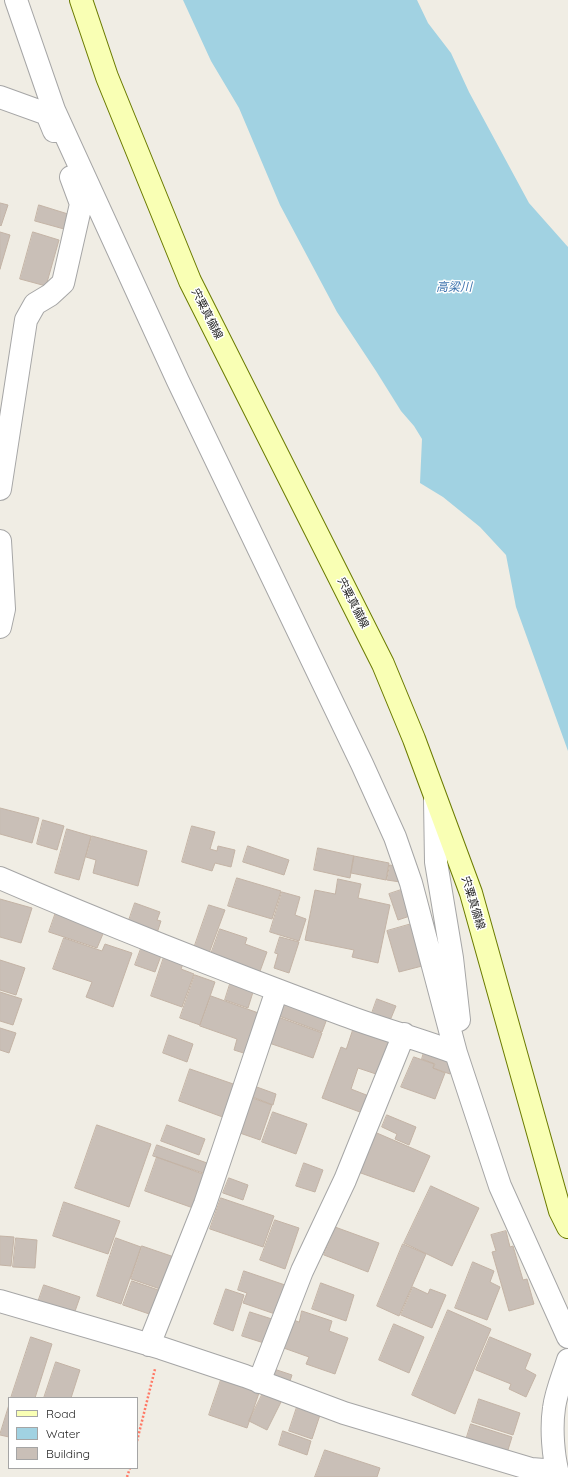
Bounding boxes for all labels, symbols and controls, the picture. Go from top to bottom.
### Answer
water label: 高梁川 [436,280,472,294]
street label: 宍粟真備線 [189,287,225,341]
street label: 宍粟真備線 [335,576,371,630]
street label: 宍粟真備線 [459,875,487,931]
legend [8,1397,138,1469]
text: Road [46,1406,76,1421]
text: Water [46,1426,80,1441]
text: Building [46,1446,90,1461]

